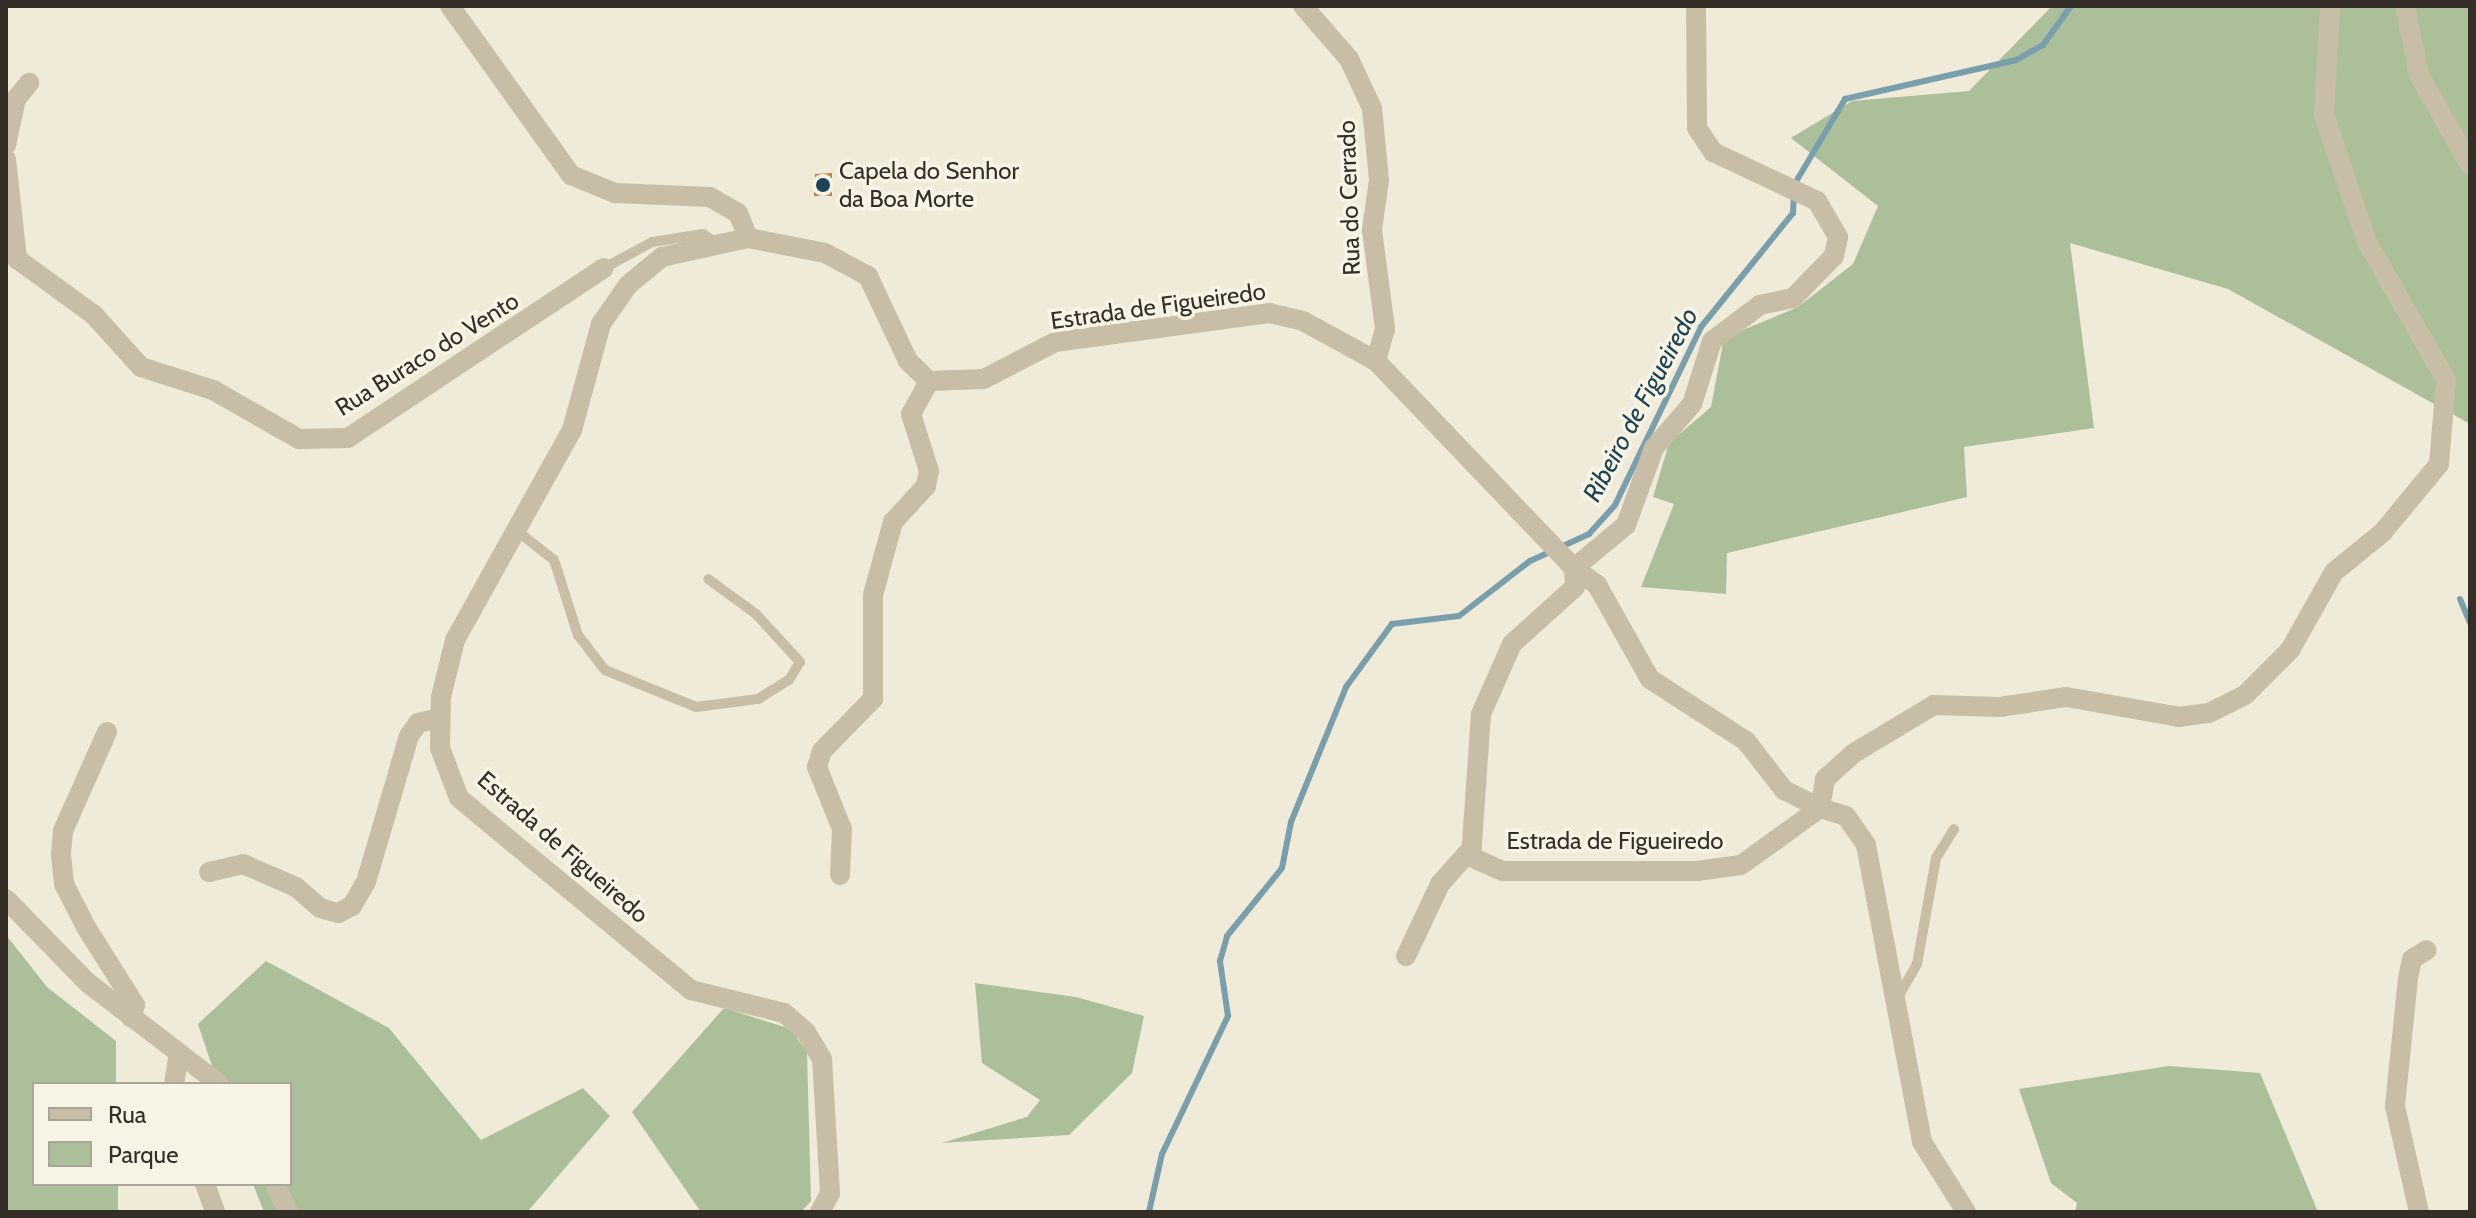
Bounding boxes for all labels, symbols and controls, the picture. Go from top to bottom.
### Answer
street label: Rua do Cerrado [1332,120,1366,276]
place label: Capela do Senhor da Boa Morte [839,157,1019,213]
marker: Capela do Senhor da Boa Morte [814,176,832,194]
street label: Estrada de Figueiredo [1049,277,1267,335]
street label: Rua Buraco do Vento [330,286,524,422]
water label: Ribeiro de Figueiredo [1577,303,1705,507]
street label: Estrada de Figueiredo [472,765,654,929]
street label: Estrada de Figueiredo [1507,827,1723,855]
legend [32,1082,292,1186]
text: Rua [108,1100,146,1129]
text: Parque [108,1140,178,1169]

